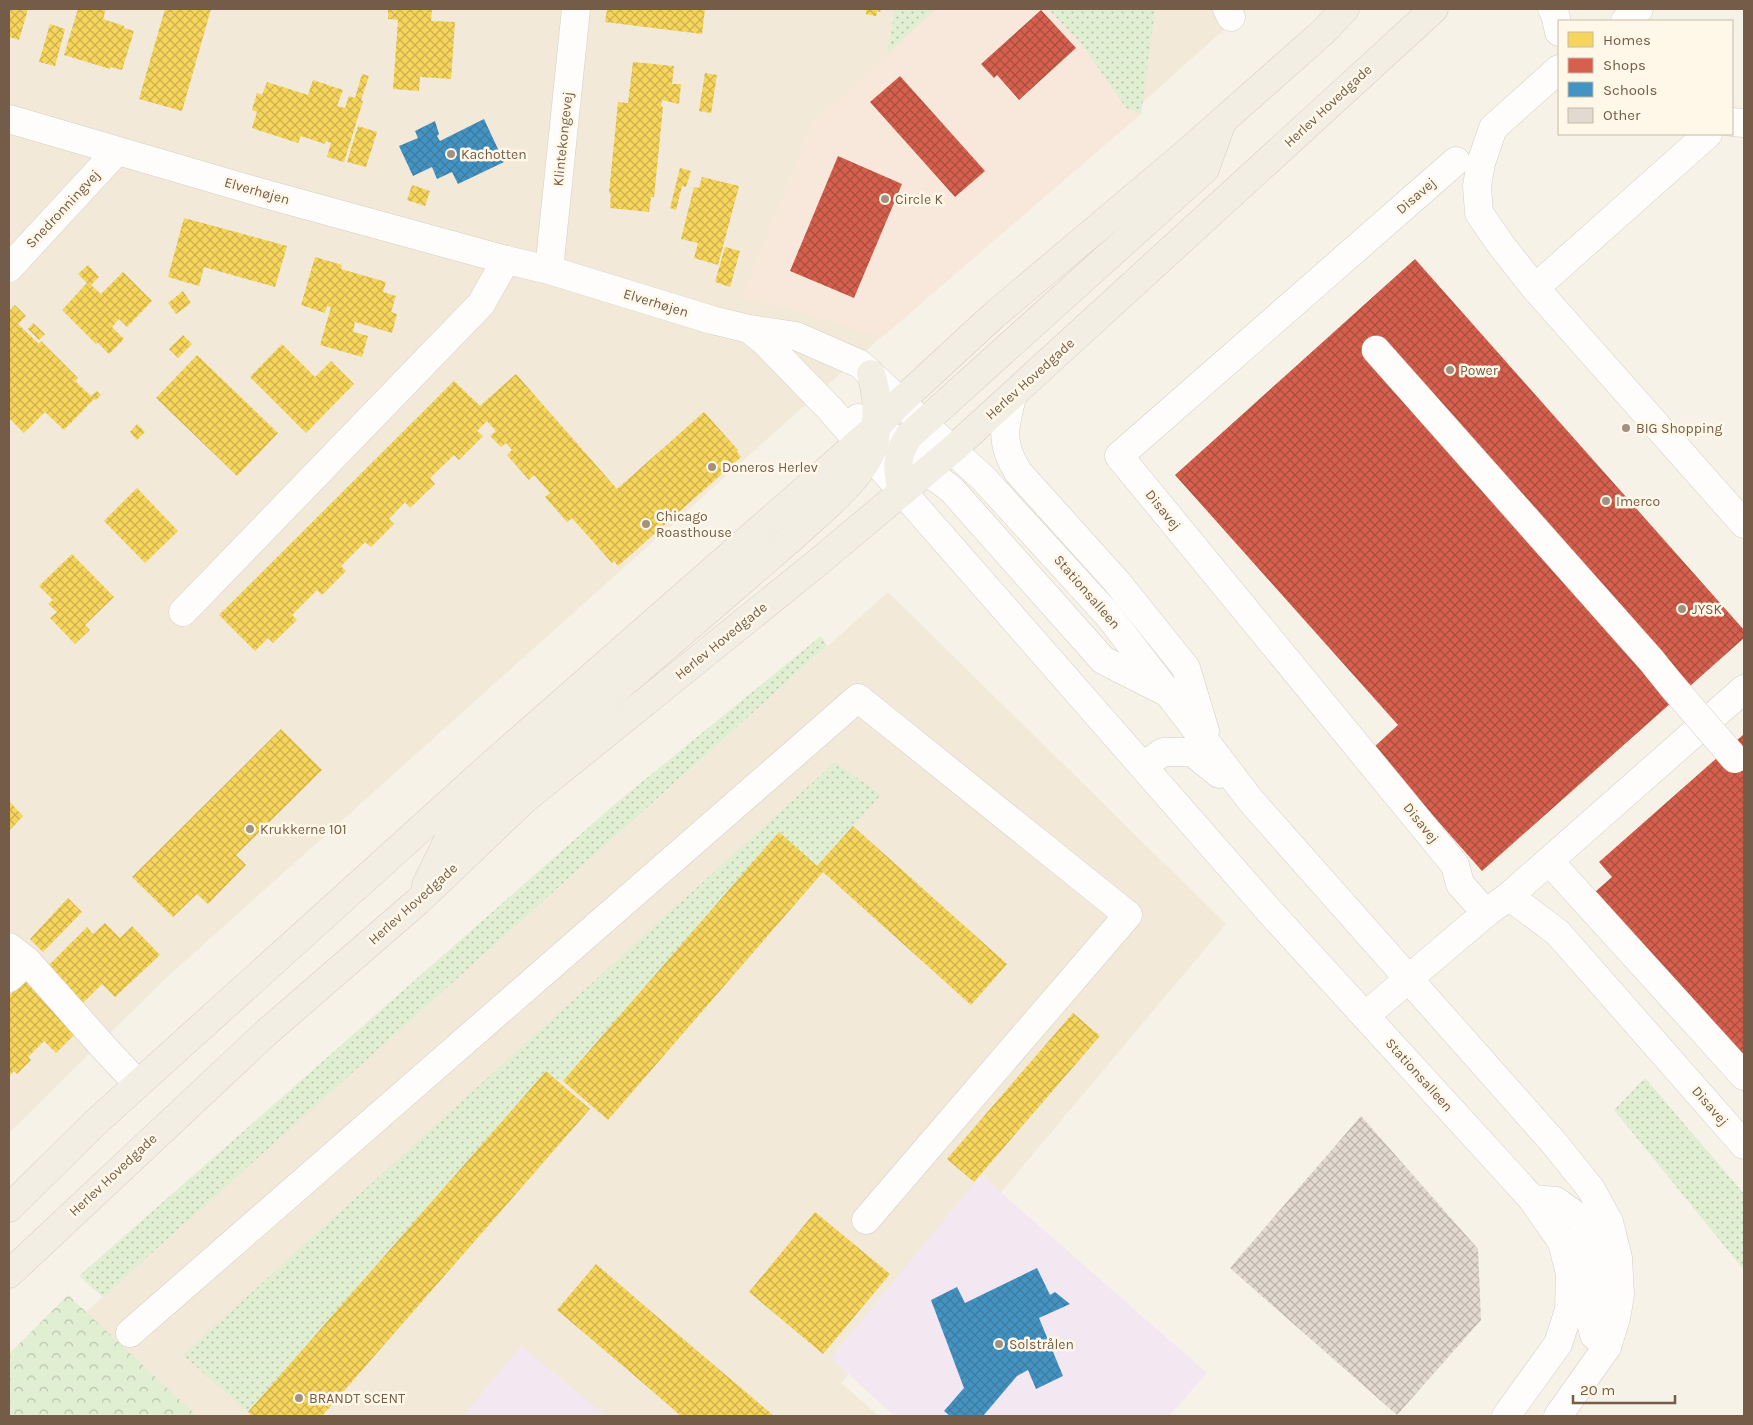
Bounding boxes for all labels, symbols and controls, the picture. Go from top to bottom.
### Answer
legend [1558,20,1733,135]
text: Homes [1603,31,1651,49]
text: Shops [1603,56,1646,74]
street label: Herlev Hovedgade [1281,61,1375,151]
text: Schools [1603,81,1657,99]
street label: Klintekongevej [550,91,576,187]
text: Other [1603,106,1641,124]
place label: Kachotten [461,146,527,163]
marker: Kachotten [445,148,457,160]
street label: Snedronningvej [22,166,104,252]
street label: Elverhøjen [222,174,292,208]
street label: Disavej [1393,174,1439,218]
place label: Circle K [895,191,943,208]
marker: Circle K [879,193,891,205]
street label: Elverhøjen [621,285,691,321]
street label: Herlev Hovedgade [982,335,1078,423]
place label: Power [1460,362,1499,379]
marker: Power [1444,364,1456,376]
place label: BIG Shopping [1636,420,1723,437]
marker: BIG Shopping [1620,422,1632,434]
place label: Doneros Herlev [722,459,818,476]
marker: Doneros Herlev [706,461,718,473]
street label: Disavej [1142,486,1184,534]
place label: Imerco [1616,493,1660,510]
marker: Imerco [1600,495,1612,507]
place label: Chicago Roasthouse [656,508,732,541]
marker: Chicago Roasthouse [640,518,652,530]
street label: Stationsalleen [1050,551,1124,633]
street label: Herlev Hovedgade [671,599,771,683]
place label: JYSK [1692,601,1722,618]
marker: JYSK [1676,603,1688,615]
street label: Disavej [1400,799,1442,847]
place label: Krukkerne 101 [260,821,347,838]
marker: Krukkerne 101 [244,823,256,835]
street label: Herlev Hovedgade [365,860,461,948]
street label: Stationsalleen [1382,1035,1456,1115]
street label: Disavej [1688,1083,1732,1129]
street label: Herlev Hovedgade [66,1130,160,1220]
place label: Solstrålen [1009,1336,1074,1353]
marker: Solstrålen [993,1338,1005,1350]
scale bar [1573,1372,1676,1404]
text: 20 m [1580,1381,1615,1399]
place label: BRANDT SCENT [309,1390,405,1407]
marker: BRANDT SCENT [293,1392,305,1404]

